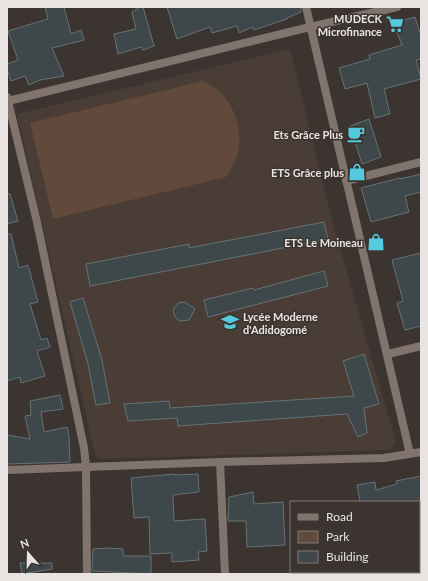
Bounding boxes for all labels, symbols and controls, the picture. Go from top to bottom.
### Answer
place label: MUDECK Microfinance [318,12,382,38]
supermarket icon: MUDECK Microfinance [385,14,405,34]
cafe icon: Ets Grâce Plus [346,124,366,144]
place label: Ets Grâce Plus [273,128,343,141]
shop icon: ETS Grâce plus [347,162,367,182]
place label: ETS Grâce plus [271,166,344,179]
shop icon: ETS Le Moineau [366,232,386,252]
place label: ETS Le Moineau [284,236,363,249]
place label: Lycée Moderne d'Adidogomé [243,310,318,336]
school or university icon: Lycée Moderne d'Adidogomé [220,312,240,332]
legend [290,501,420,573]
text: Road [326,509,353,524]
text: Park [326,529,350,544]
north arrow [8,533,48,573]
text: N [18,536,31,551]
text: Building [326,549,369,564]

